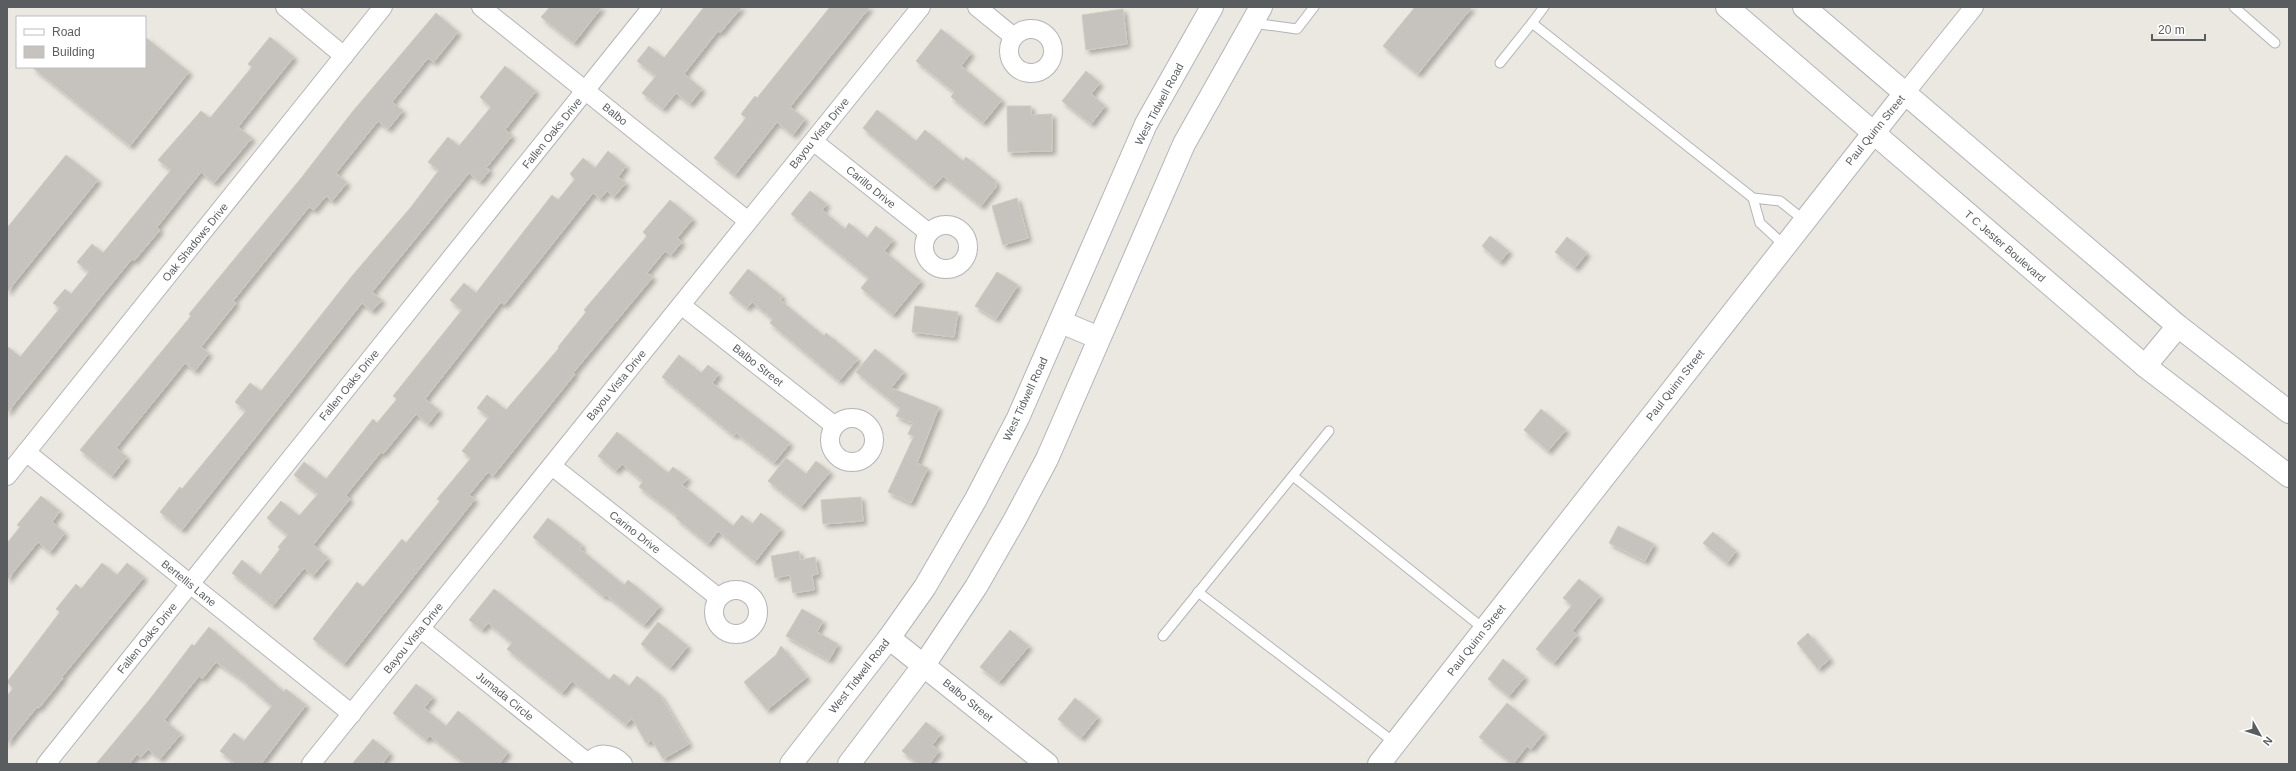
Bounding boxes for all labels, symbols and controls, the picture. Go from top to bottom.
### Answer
legend [16,16,146,68]
scale bar [2152,16,2205,42]
text: 20 m [2158,23,2185,37]
text: Road [52,25,81,39]
text: Building [52,45,95,59]
street label: West Tidwell Road [1132,61,1186,147]
street label: Paul Quinn Street [1843,92,1907,168]
street label: Fallen Oaks Drive [520,95,584,171]
street label: Bayou Vista Drive [787,95,851,171]
street label: Balbo [600,100,630,128]
street label: Carillo Drive [844,163,898,211]
street label: Oak Shadows Drive [160,200,230,284]
street label: T C Jester Boulevard [1962,208,2048,284]
street label: Balbo Street [730,342,786,388]
street label: Fallen Oaks Drive [317,347,381,423]
street label: Bayou Vista Drive [584,347,648,423]
street label: Paul Quinn Street [1644,347,1706,423]
street label: West Tidwell Road [1000,355,1050,443]
street label: Carino Drive [607,508,663,556]
street label: Bertellis Lane [159,557,219,609]
street label: Fallen Oaks Drive [115,600,179,676]
street label: Bayou Vista Drive [381,600,445,676]
street label: Paul Quinn Street [1445,602,1507,678]
street label: West Tidwell Road [826,636,892,716]
street label: Jumada Circle [474,669,536,723]
street label: Balbo Street [941,676,995,724]
north arrow [2240,715,2280,755]
text: N [2261,734,2275,748]

